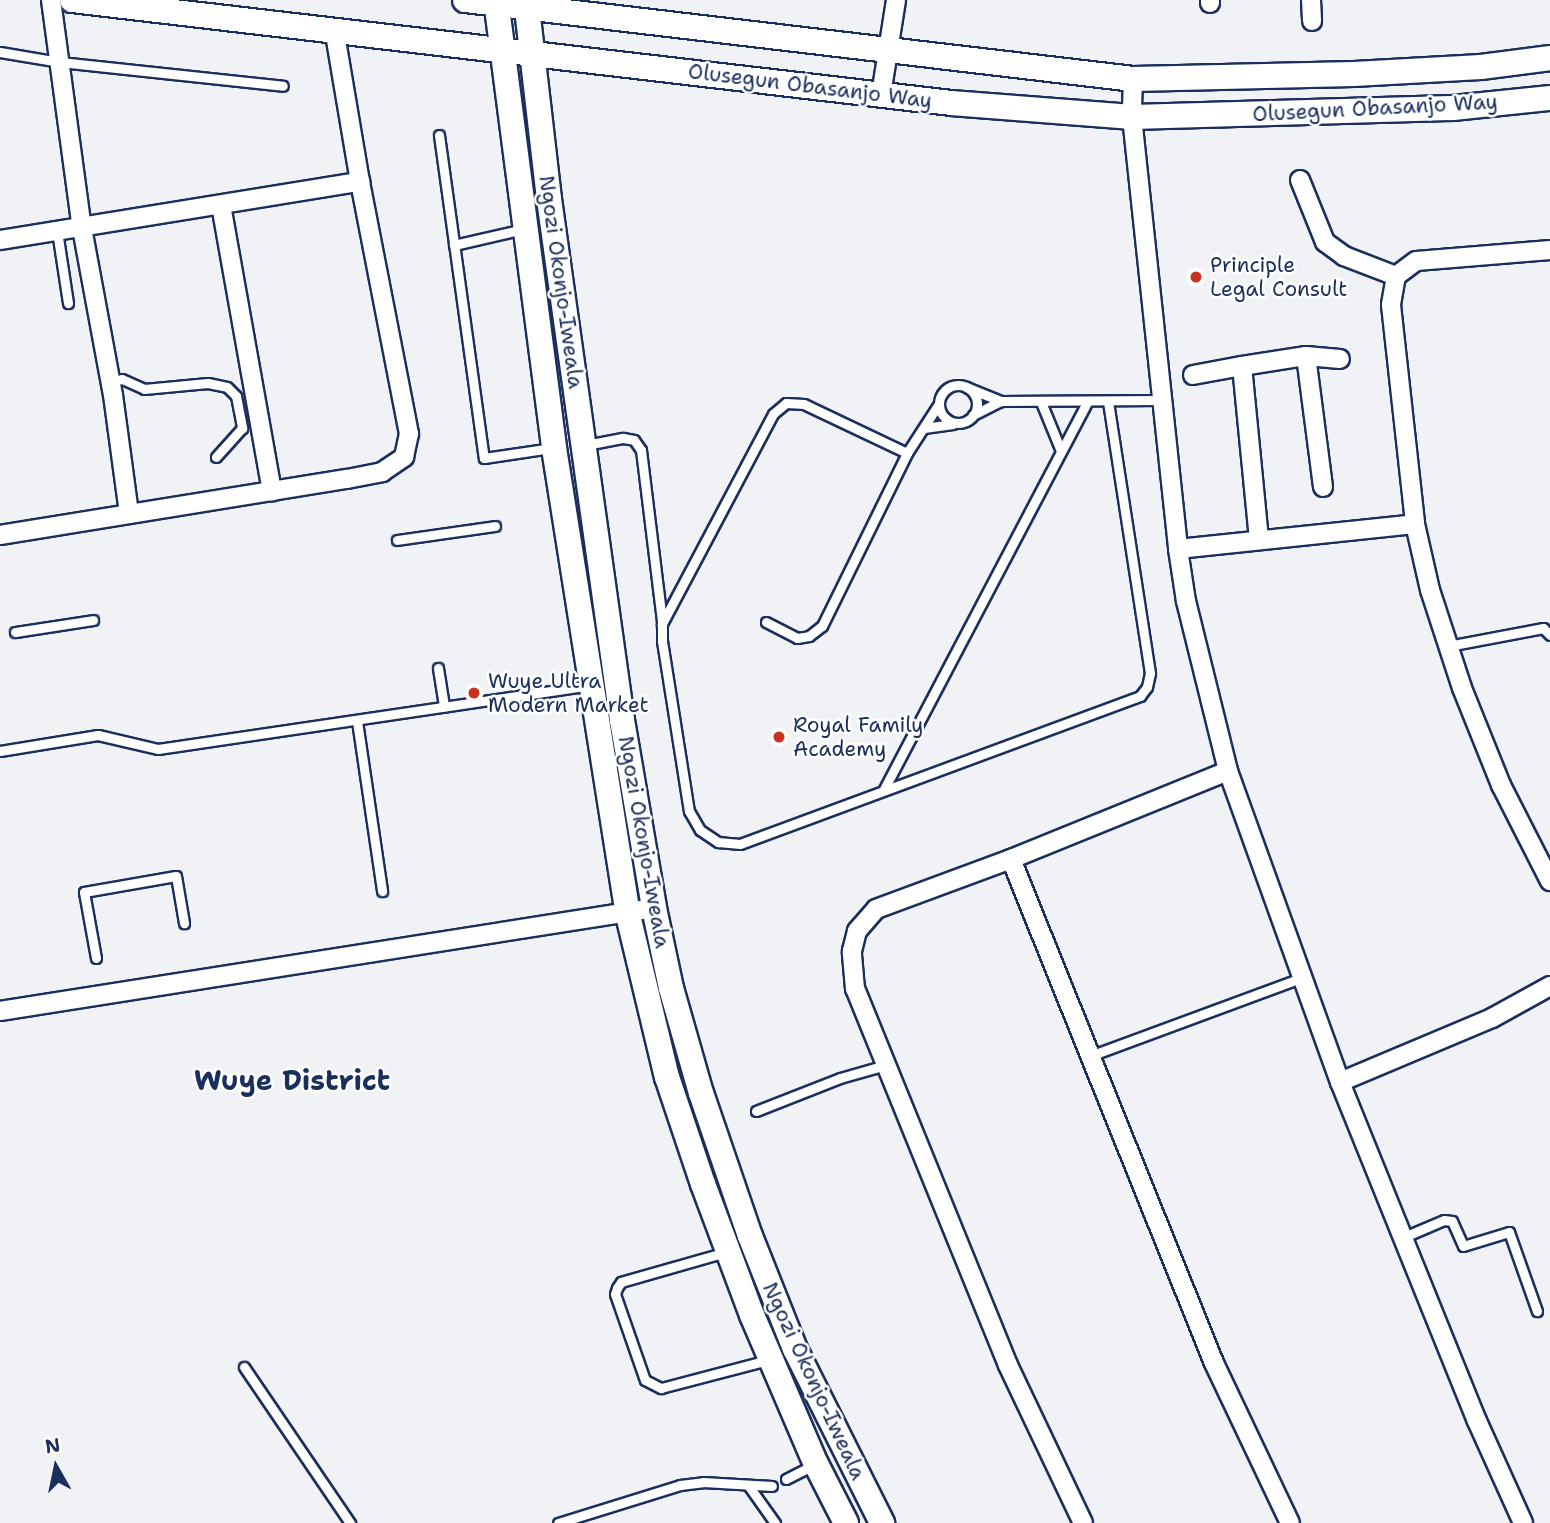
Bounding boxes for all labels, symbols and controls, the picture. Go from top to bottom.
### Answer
street label: Olusegun Obasanjo Way [687,59,933,113]
street label: Olusegun Obasanjo Way [1252,89,1498,127]
street label: Ngozi Okonjo-Iweala [534,174,588,390]
place label: Principle Legal Consult [1210,252,1347,302]
marker: Principle Legal Consult [1188,269,1204,285]
place label: Wuye Ultra Modern Market [488,668,649,718]
marker: Wuye Ultra Modern Market [466,685,482,701]
place label: Royal Family Academy [793,712,923,762]
marker: Royal Family Academy [771,729,787,745]
street label: Ngozi Okonjo-Iweala [613,734,675,950]
district label: Wuye District [194,1063,390,1097]
street label: Ngozi Okonjo-Iweala [757,1278,871,1484]
north arrow [21,1432,91,1502]
text: N [43,1432,62,1459]

